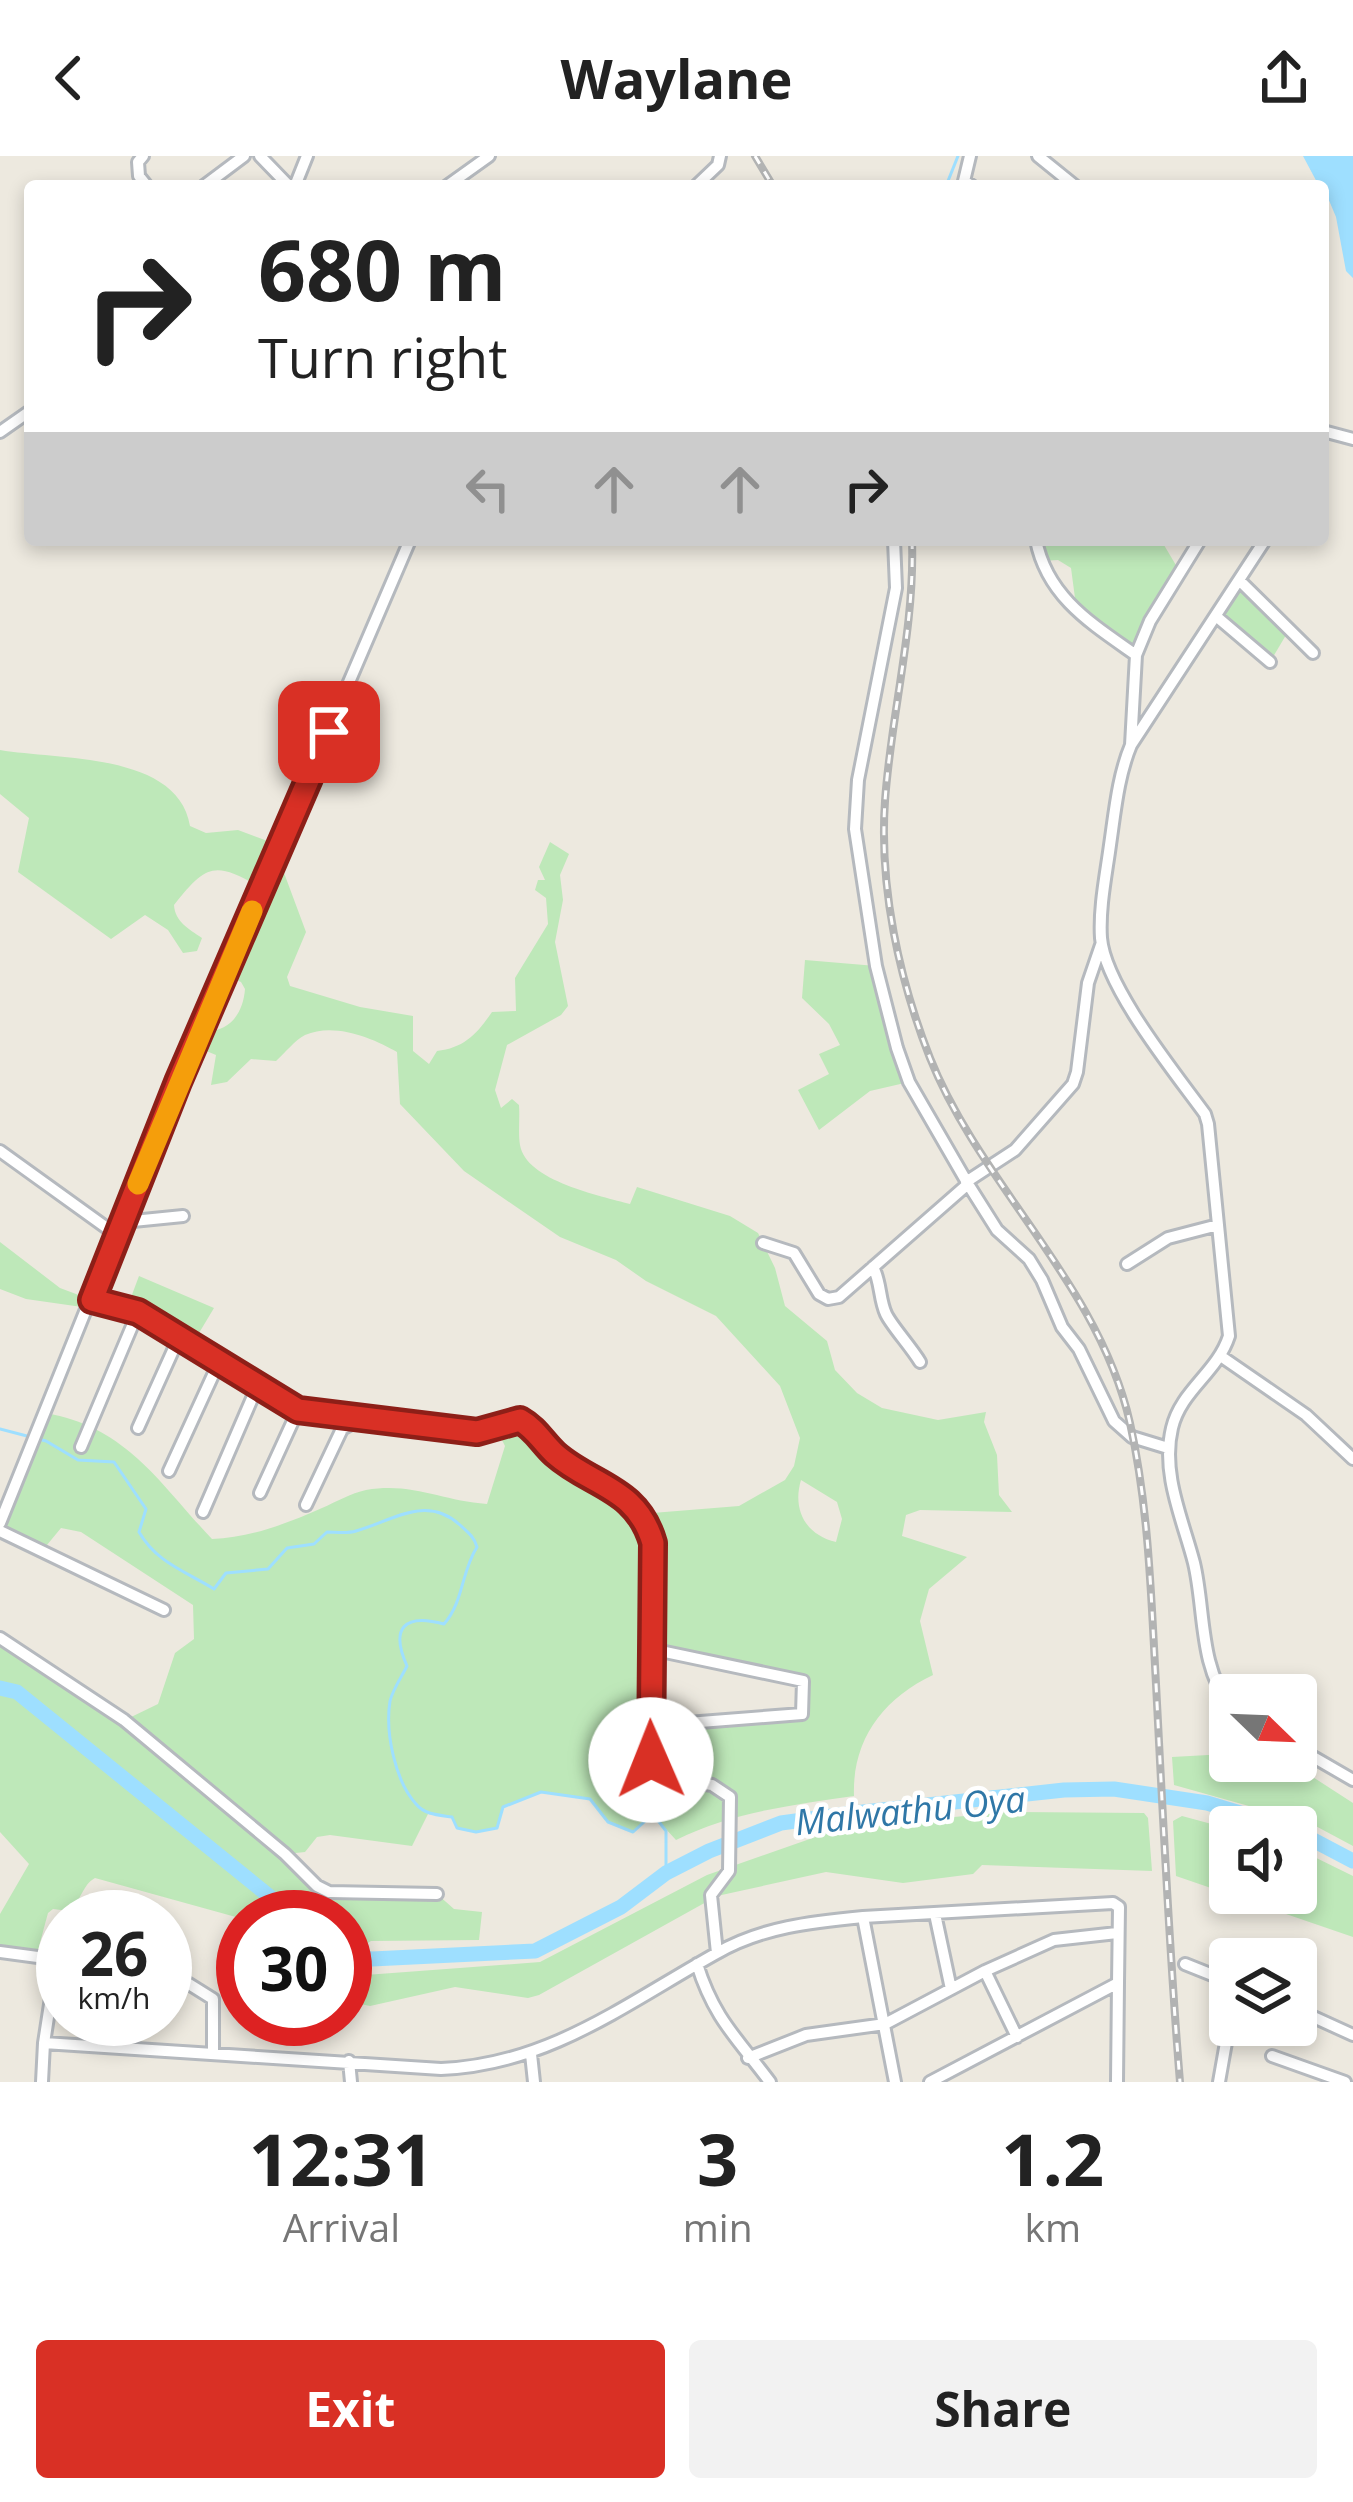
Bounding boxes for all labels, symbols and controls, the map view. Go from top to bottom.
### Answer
text: Waylane [560,41,793,115]
icon: back [36,45,102,111]
icon: share [1251,45,1317,111]
text: 680 m [258,211,506,326]
icon: right [60,228,216,384]
text: Turn right [258,320,507,394]
icon: left [455,456,521,522]
icon: ahead [581,456,647,522]
icon: ahead [707,456,773,522]
icon: right [833,456,899,522]
pin [278,681,380,783]
icon: arrive [296,699,362,765]
north arrow [1209,1674,1317,1782]
map controls [1209,1674,1317,2046]
position arrow [588,1697,714,1823]
water label: Malwathu Oya [792,1774,1028,1846]
button: sound [1209,1806,1317,1914]
speed limit sign: 30 [216,1890,372,2046]
text: 26 [80,1912,148,1994]
button: layers [1209,1938,1317,2046]
text: km/h [78,1977,150,2018]
text: 12:31 [249,2109,434,2207]
text: 3 [697,2109,738,2207]
text: 1.2 [1001,2109,1104,2207]
text: Arrival [283,2200,400,2253]
text: min [683,2200,753,2253]
text: km [1024,2200,1081,2253]
button: Exit [36,2340,665,2478]
button: Share [689,2340,1317,2478]

